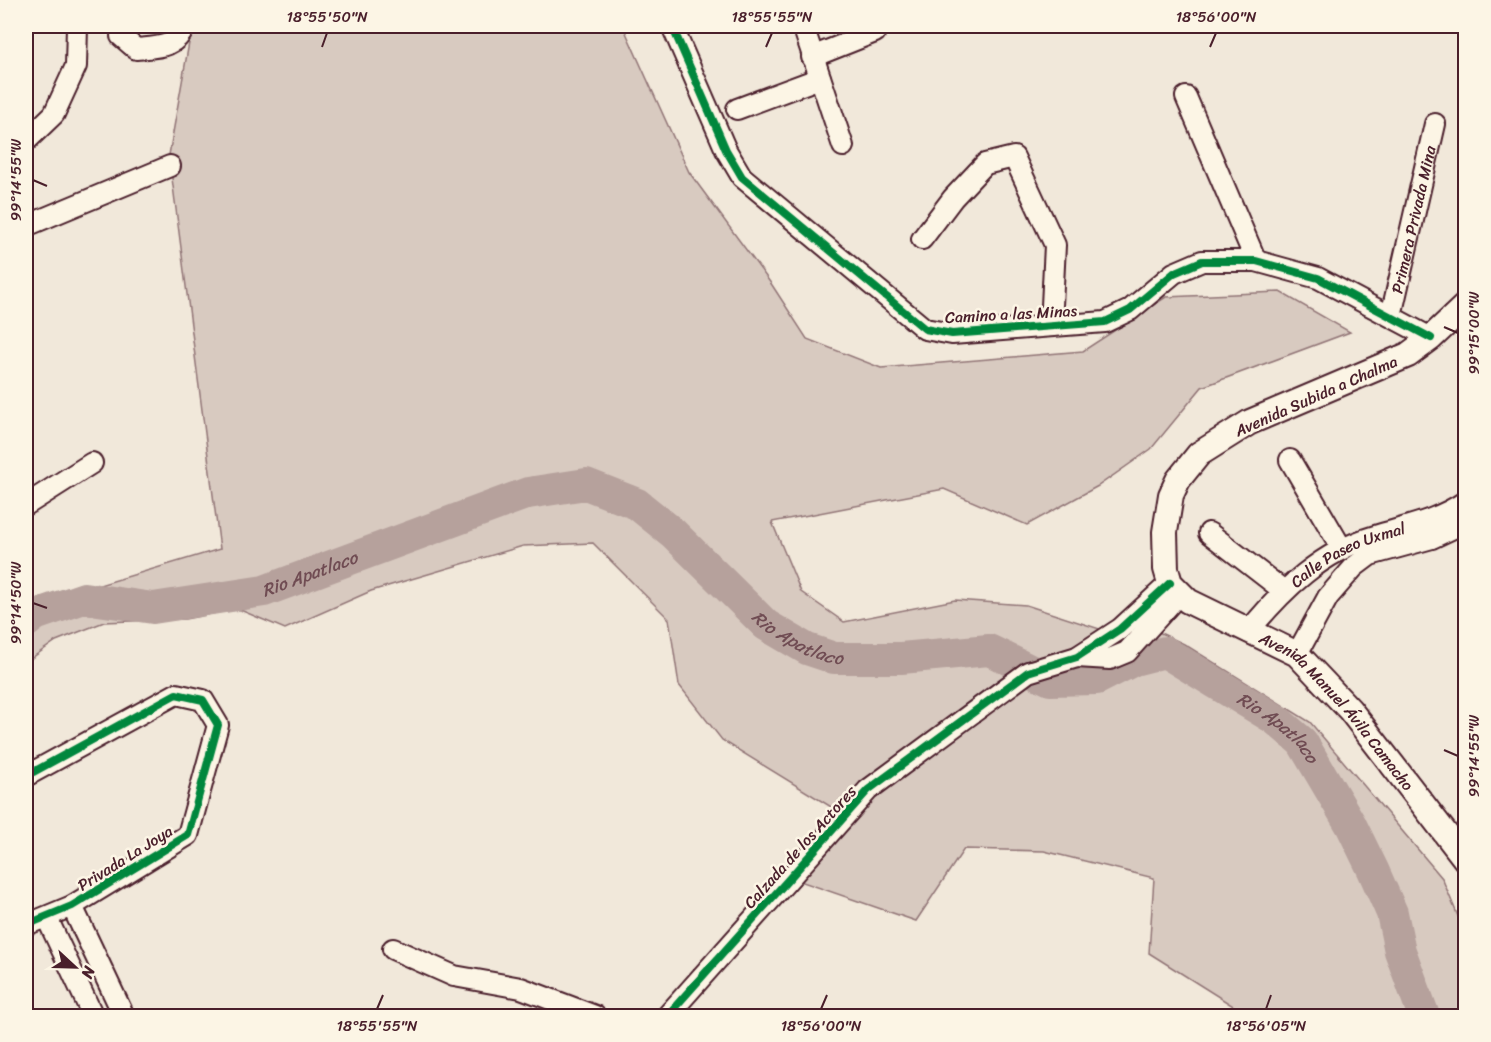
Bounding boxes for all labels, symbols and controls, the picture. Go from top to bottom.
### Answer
text: 18°55'50"N [286,4,368,30]
text: 18°55'55"N [732,4,813,30]
text: 18°56'00"N [1176,4,1257,30]
text: 99°14'55"W [3,138,29,221]
street label: Primera Privada Mina [1382,142,1444,296]
text: 99°15'00"W [1461,291,1487,374]
street label: Camino a las Minas [944,296,1078,332]
street label: Avenida Subida a Chalma [1229,347,1402,445]
street label: Calle Paseo Uxmal [1283,513,1409,595]
water label: Rio Apatlaco [257,541,364,607]
text: 99°14'50"W [3,561,29,644]
water label: Rio Apatlaco [744,603,845,674]
street label: Avenida Manuel Ávila Camacho [1253,623,1422,797]
water label: Rio Apatlaco [1231,683,1328,771]
text: 99°14'55"W [1461,714,1487,797]
street label: Calzada de los Actores [736,778,864,916]
street label: Privada La Joya [71,817,179,899]
north arrow [45,937,105,997]
text: N [73,961,104,984]
text: 18°55'55"N [337,1013,418,1039]
text: 18°56'00"N [781,1013,862,1039]
text: 18°56'05"N [1226,1013,1307,1039]

